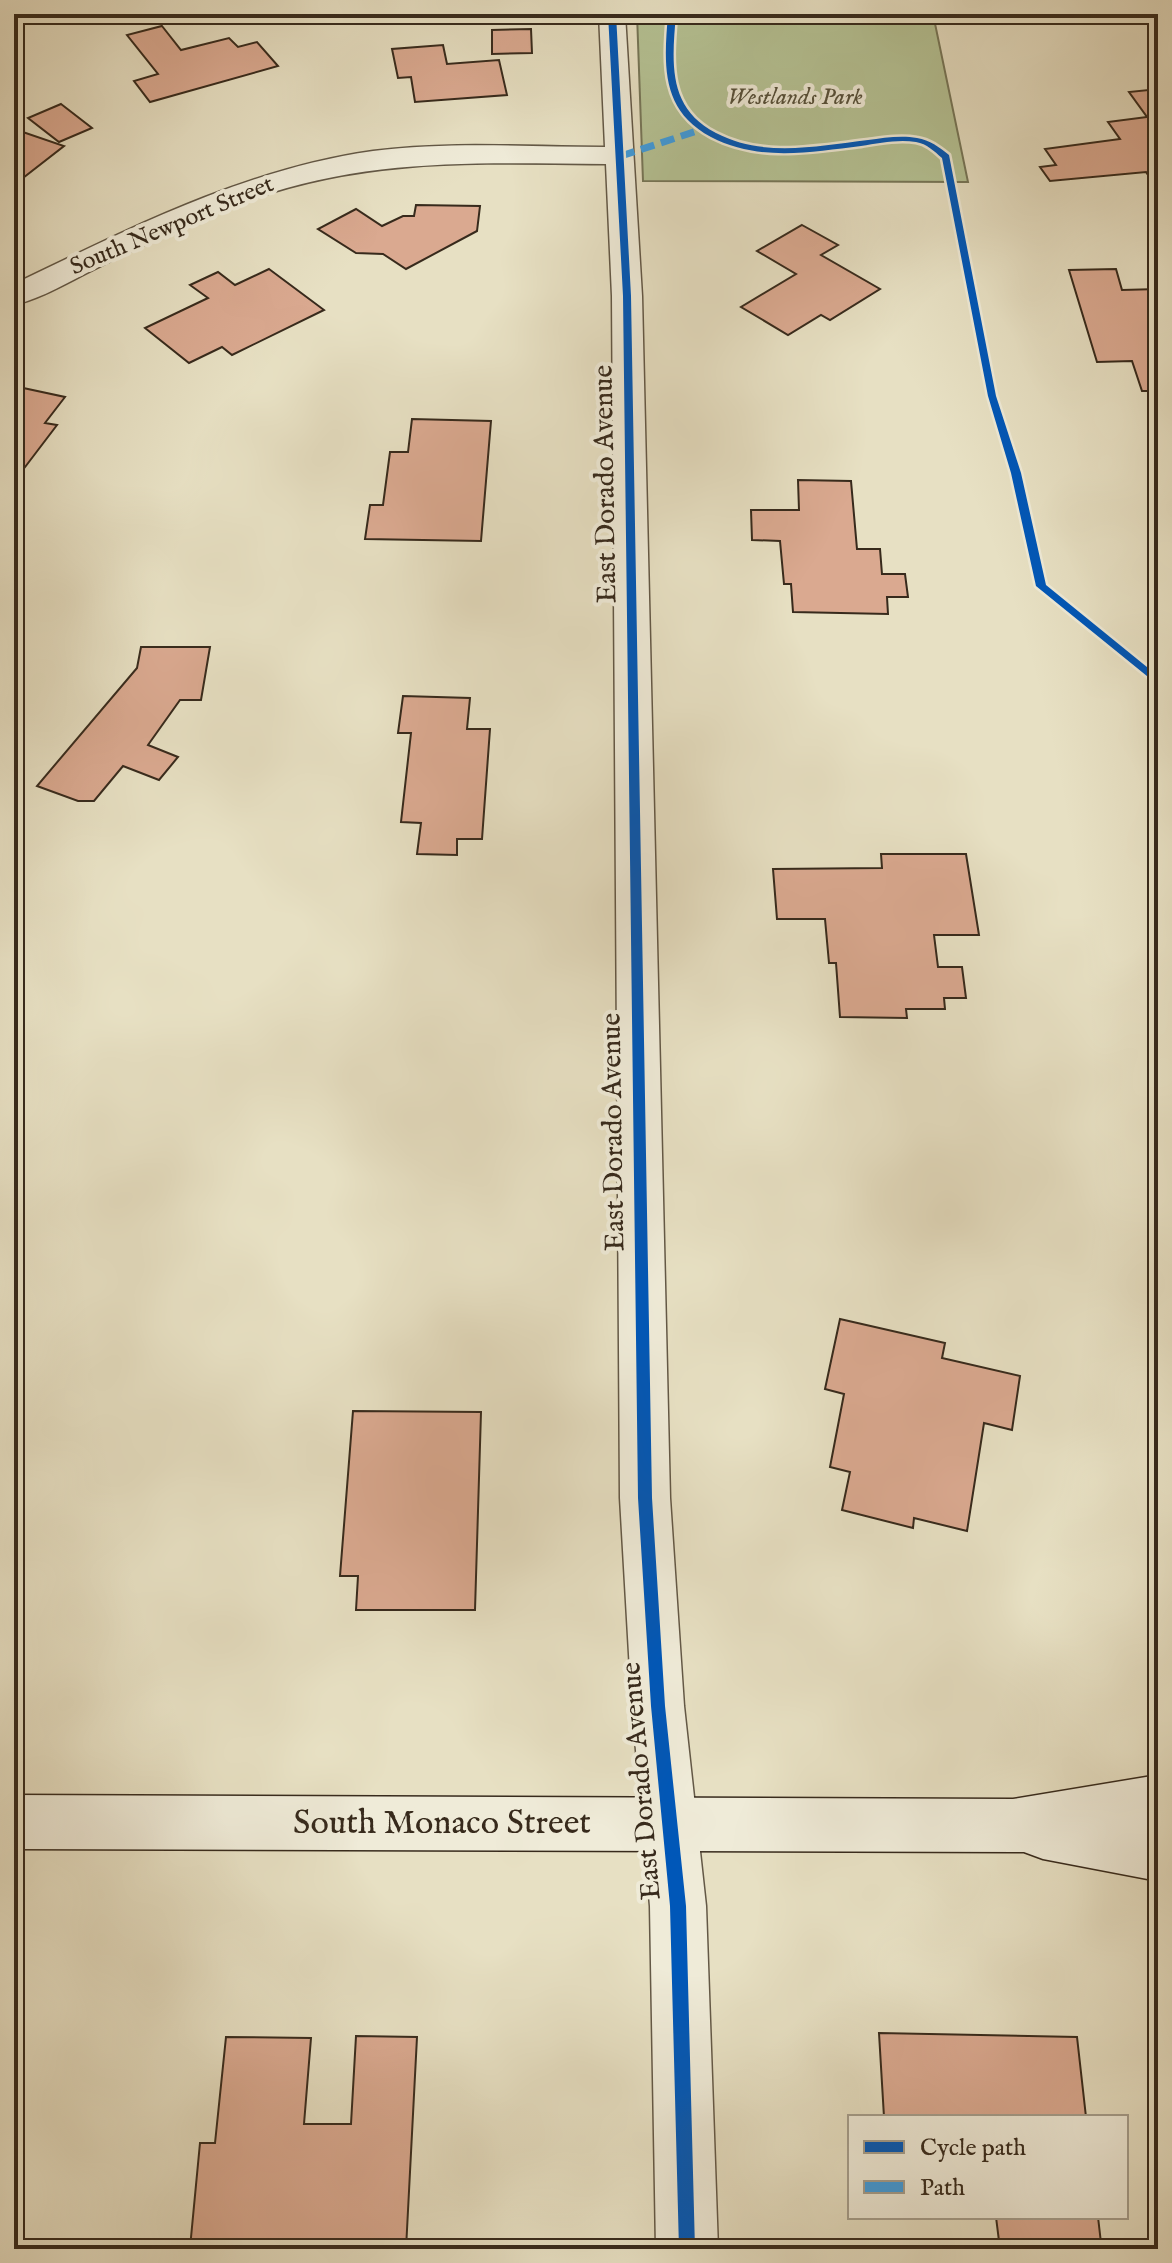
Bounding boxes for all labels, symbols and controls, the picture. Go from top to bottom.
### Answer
park label: Westlands Park [727,82,863,113]
street label: South Newport Street [65,169,279,283]
street label: East Dorado Avenue [586,364,626,604]
street label: East Dorado Avenue [594,1012,634,1252]
street label: East Dorado Avenue [614,1660,670,1901]
street label: South Monaco Street [293,1802,591,1845]
legend [848,2115,1128,2219]
text: Cycle path [920,2133,1026,2164]
text: Path [920,2173,965,2204]

